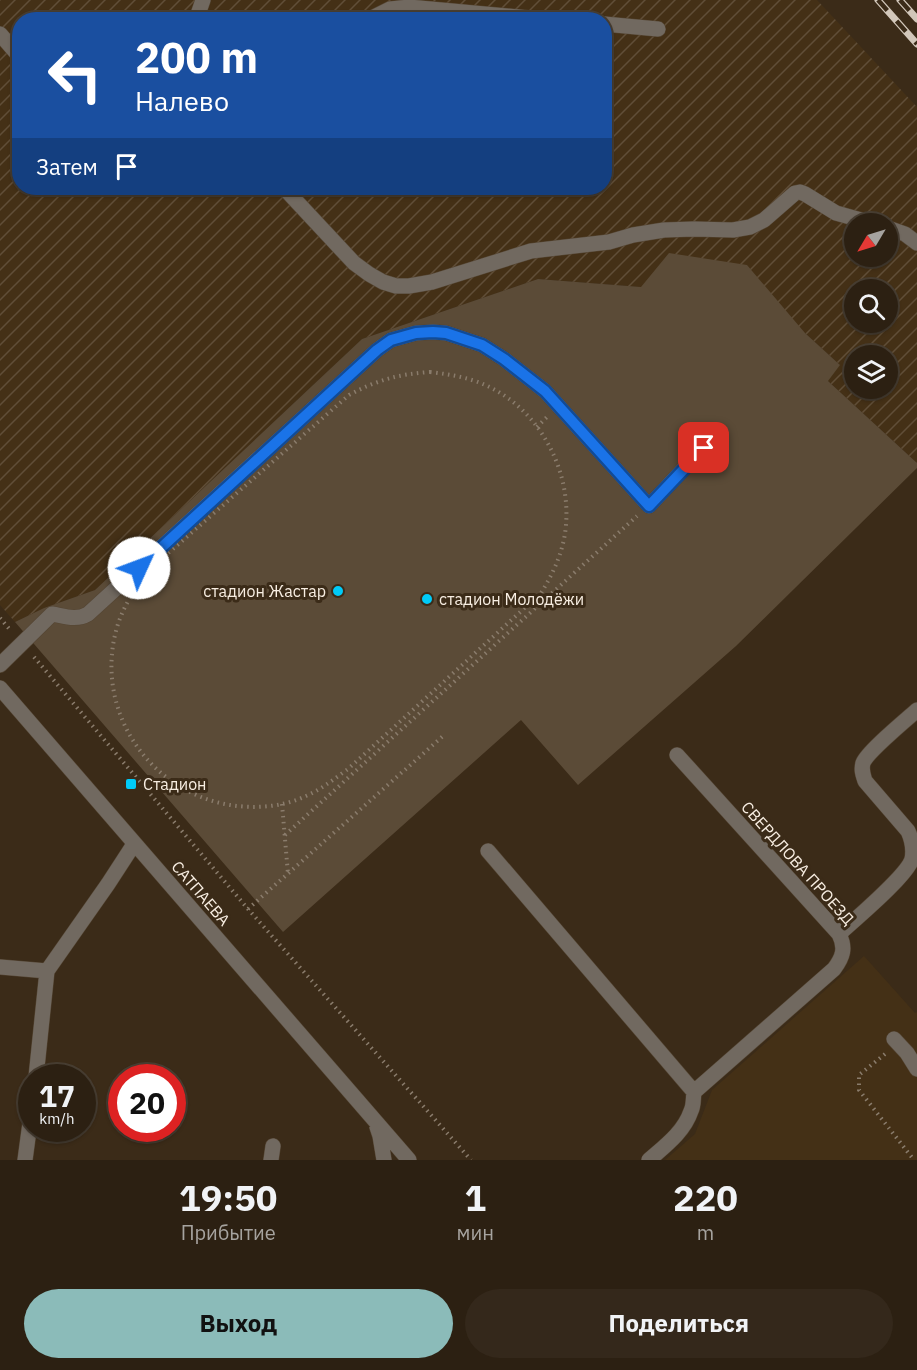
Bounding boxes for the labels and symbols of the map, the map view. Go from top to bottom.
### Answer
north arrow [844,213,898,267]
pin [678,422,729,473]
position arrow [107,536,171,600]
place label: стадион Жастар [203,581,326,601]
marker: стадион Жастар [331,584,345,598]
place label: стадион Молодёжи [439,589,584,609]
marker: стадион Молодёжи [420,592,434,606]
place label: Стадион [143,774,207,794]
marker: Стадион [124,777,138,791]
street label: СВЕРДЛОВА ПРОЕЗД [737,797,859,929]
street label: САТПАЕВА [167,856,235,930]
speed limit sign: 20 [108,1064,186,1142]

